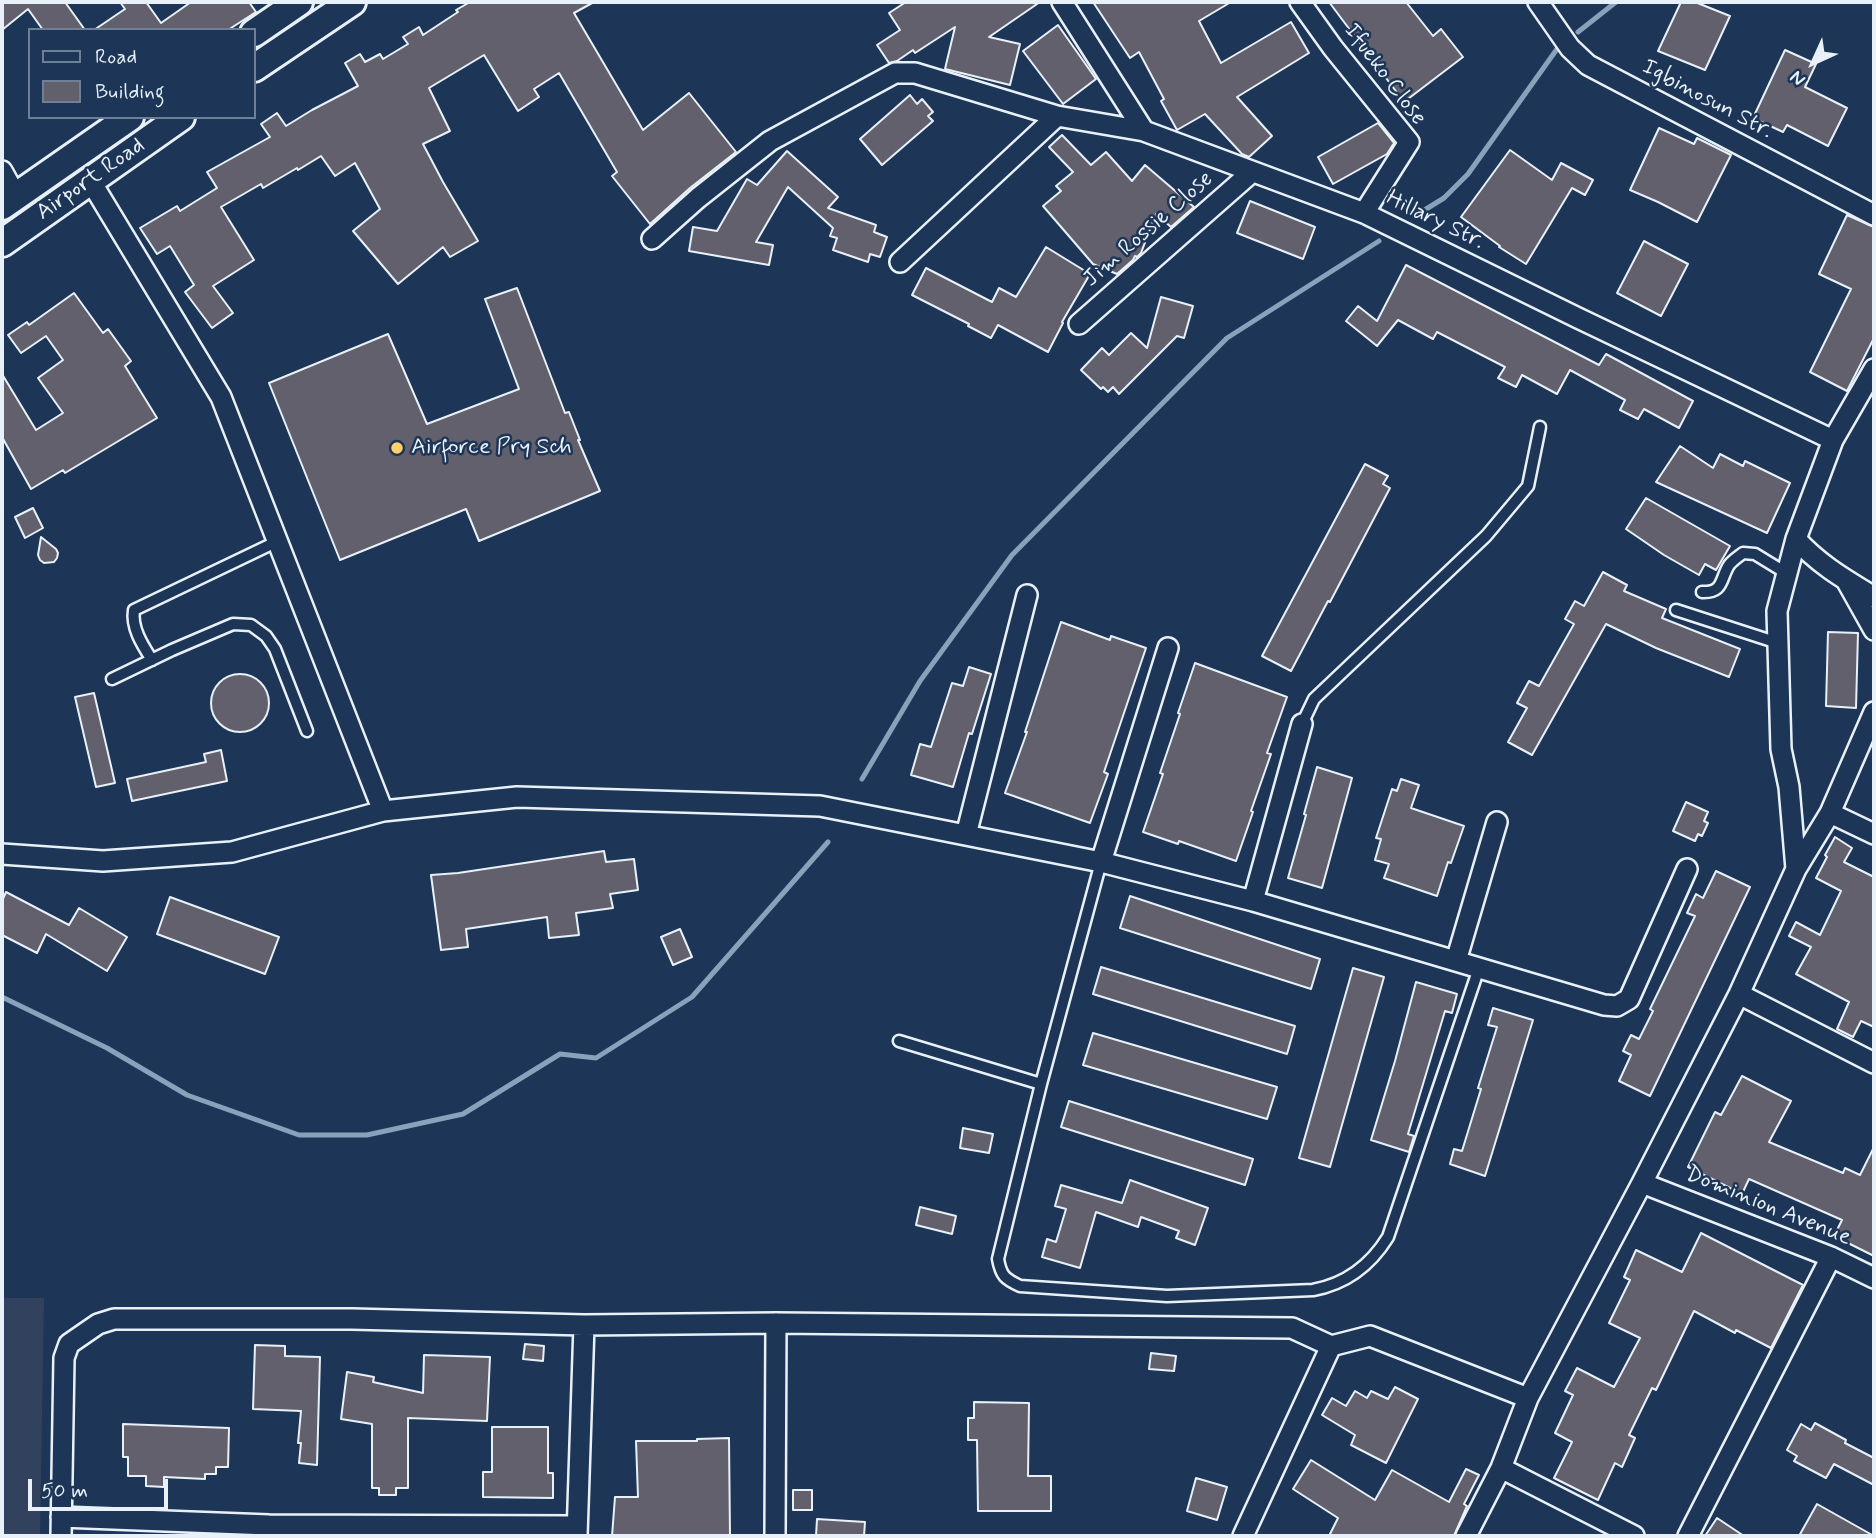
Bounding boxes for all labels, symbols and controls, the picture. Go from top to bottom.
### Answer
street label: Ifueko Close [1337,19,1431,131]
legend [28,28,256,119]
north arrow [1778,28,1848,98]
text: Road [95,43,137,71]
street label: Igbinosun Str. [1637,54,1777,146]
text: N [1784,65,1811,92]
text: Building [95,78,165,106]
street label: Airport Road [31,133,151,227]
street label: Jim Rossie Close [1078,166,1220,294]
street label: Hillary Str. [1381,185,1489,257]
place label: Airforce Pry Sch [411,434,572,462]
marker: Airforce Pry Sch [389,440,405,456]
street label: Dominion Avenue [1681,1161,1855,1253]
scale bar [32,1464,172,1508]
text: 50 m [41,1477,88,1505]

